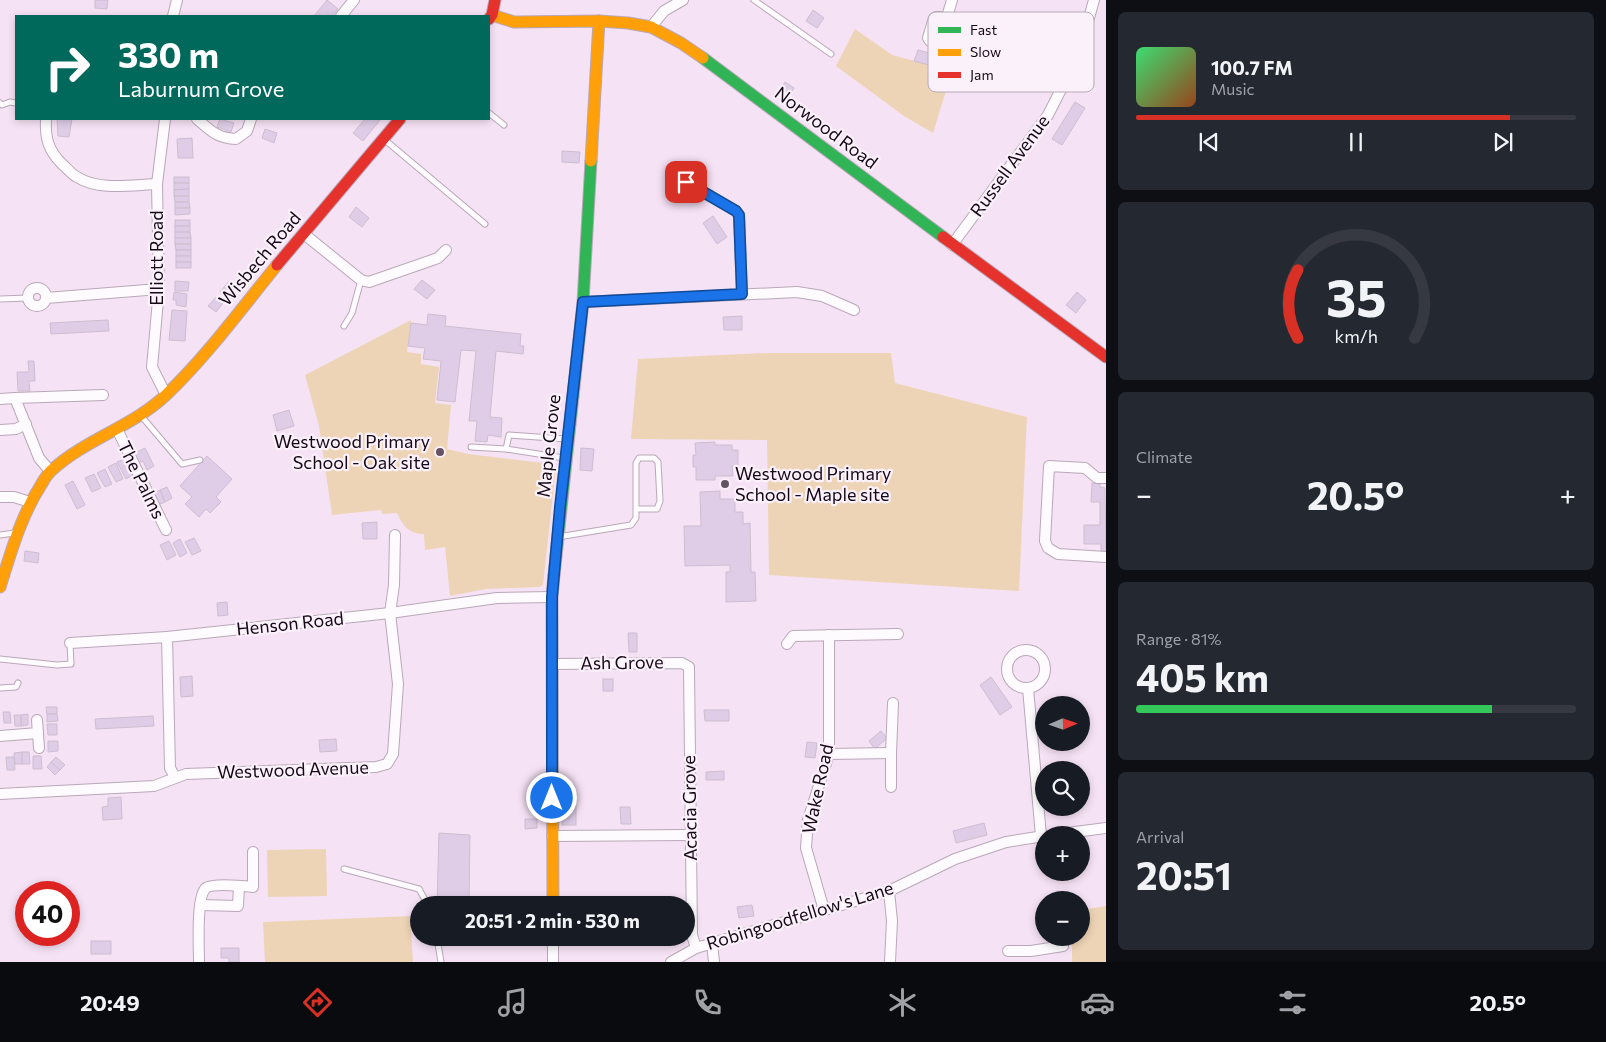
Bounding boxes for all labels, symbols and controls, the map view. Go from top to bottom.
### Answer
legend [928,12,1094,92]
text: Fast [970,21,997,38]
text: 330 m [118,32,219,75]
icon: right [35,35,100,100]
text: Slow [970,43,1001,60]
text: 100.7 FM [1211,56,1293,79]
text: Jam [970,66,994,83]
text: Laburnum Grove [118,75,284,102]
text: Music [1211,79,1255,98]
street label: Norwood Road [771,81,882,173]
street label: Russell Avenue [965,110,1053,221]
icon: previous [1195,128,1223,156]
icon: pause [1342,128,1370,156]
icon: next [1489,128,1517,156]
pin [665,161,707,203]
icon: arrive [672,168,700,196]
street label: Wisbech Road [214,207,305,310]
street label: Elliott Road [145,210,167,306]
text: 35 [1326,264,1386,328]
text: km/h [1334,325,1378,347]
street label: Maple Grove [532,393,564,499]
place label: Westwood Primary School - Oak site [274,430,430,473]
street label: The Palms [114,437,170,522]
marker: Westwood Primary School - Oak site [434,446,446,458]
text: Climate [1136,447,1192,466]
place label: Westwood Primary School - Maple site [735,462,891,505]
text: 20.5° [1307,471,1404,518]
text: − [1136,477,1152,511]
text: + [1560,477,1576,511]
marker: Westwood Primary School - Maple site [719,478,731,490]
street label: Henson Road [235,606,345,640]
text: Range · 81% [1136,629,1222,648]
street label: Ash Grove [580,650,664,674]
text: 405 km [1136,653,1269,700]
north arrow [1035,696,1090,751]
map controls [1035,696,1090,946]
street label: Wake Road [797,742,837,836]
street label: Westwood Avenue [217,755,369,783]
street label: Acacia Grove [677,755,701,861]
button: search [1035,761,1090,816]
position arrow [525,771,577,823]
button: + [1035,826,1090,881]
text: Arrival [1136,827,1184,846]
text: 20:51 [1136,851,1232,898]
street label: Robingoodfellow's Lane [704,876,896,954]
speed limit sign: 40 [15,881,80,946]
button: − [1035,891,1090,946]
text: 20:51 · 2 min · 530 m [465,909,640,932]
icon: directions [300,985,335,1020]
icon: music [495,985,530,1020]
icon: phone [690,985,725,1020]
icon: climate [885,985,920,1020]
icon: car [1080,985,1115,1020]
icon: filters [1275,985,1310,1020]
text: 20:49 [80,989,140,1016]
text: 20.5° [1470,989,1526,1016]

